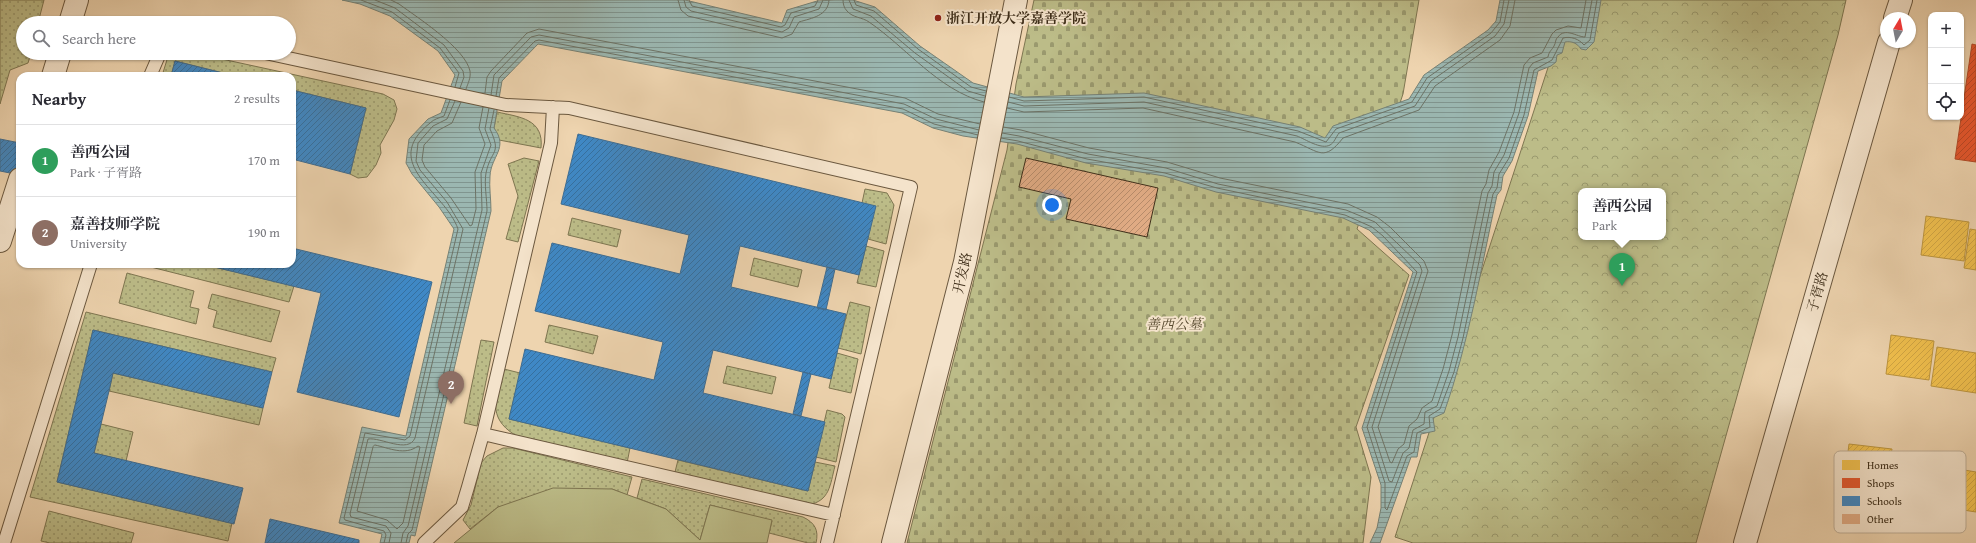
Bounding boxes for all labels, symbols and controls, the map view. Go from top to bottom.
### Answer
place label: 浙江开放大学嘉善学院 [946,8,1086,28]
north arrow [1880,12,1916,48]
map controls [1928,12,1964,120]
button: + [1928,12,1964,48]
marker: 浙江开放大学嘉善学院 [933,13,943,23]
search box [16,16,296,60]
icon: search [30,27,52,49]
text: Search here [62,28,136,49]
button: − [1928,48,1964,84]
button: locate [1928,84,1964,120]
text: Nearby [32,86,86,111]
text: 2 results [234,89,280,108]
text: 善西公园 [70,141,130,162]
text: 1 [42,151,48,170]
text: 170 m [248,151,280,170]
text: Park · 子胥路 [70,163,142,182]
popup [1578,188,1666,240]
your location [1042,195,1062,215]
text: 善西公园 [1592,195,1652,216]
text: 嘉善技师学院 [70,213,160,234]
text: Park [1592,216,1617,235]
text: 2 [42,223,48,242]
text: 190 m [248,223,280,242]
text: University [70,234,127,253]
street label: 开发路 [948,250,976,296]
pin: 1 [1609,253,1635,286]
street label: 子胥路 [1802,269,1832,315]
park label: 善西公墓 [1146,314,1204,334]
pin: 2 [438,371,464,404]
legend [1834,451,1966,533]
text: Homes [1867,457,1898,473]
text: Shops [1867,475,1894,491]
text: Schools [1867,493,1902,509]
text: Other [1867,511,1894,527]

